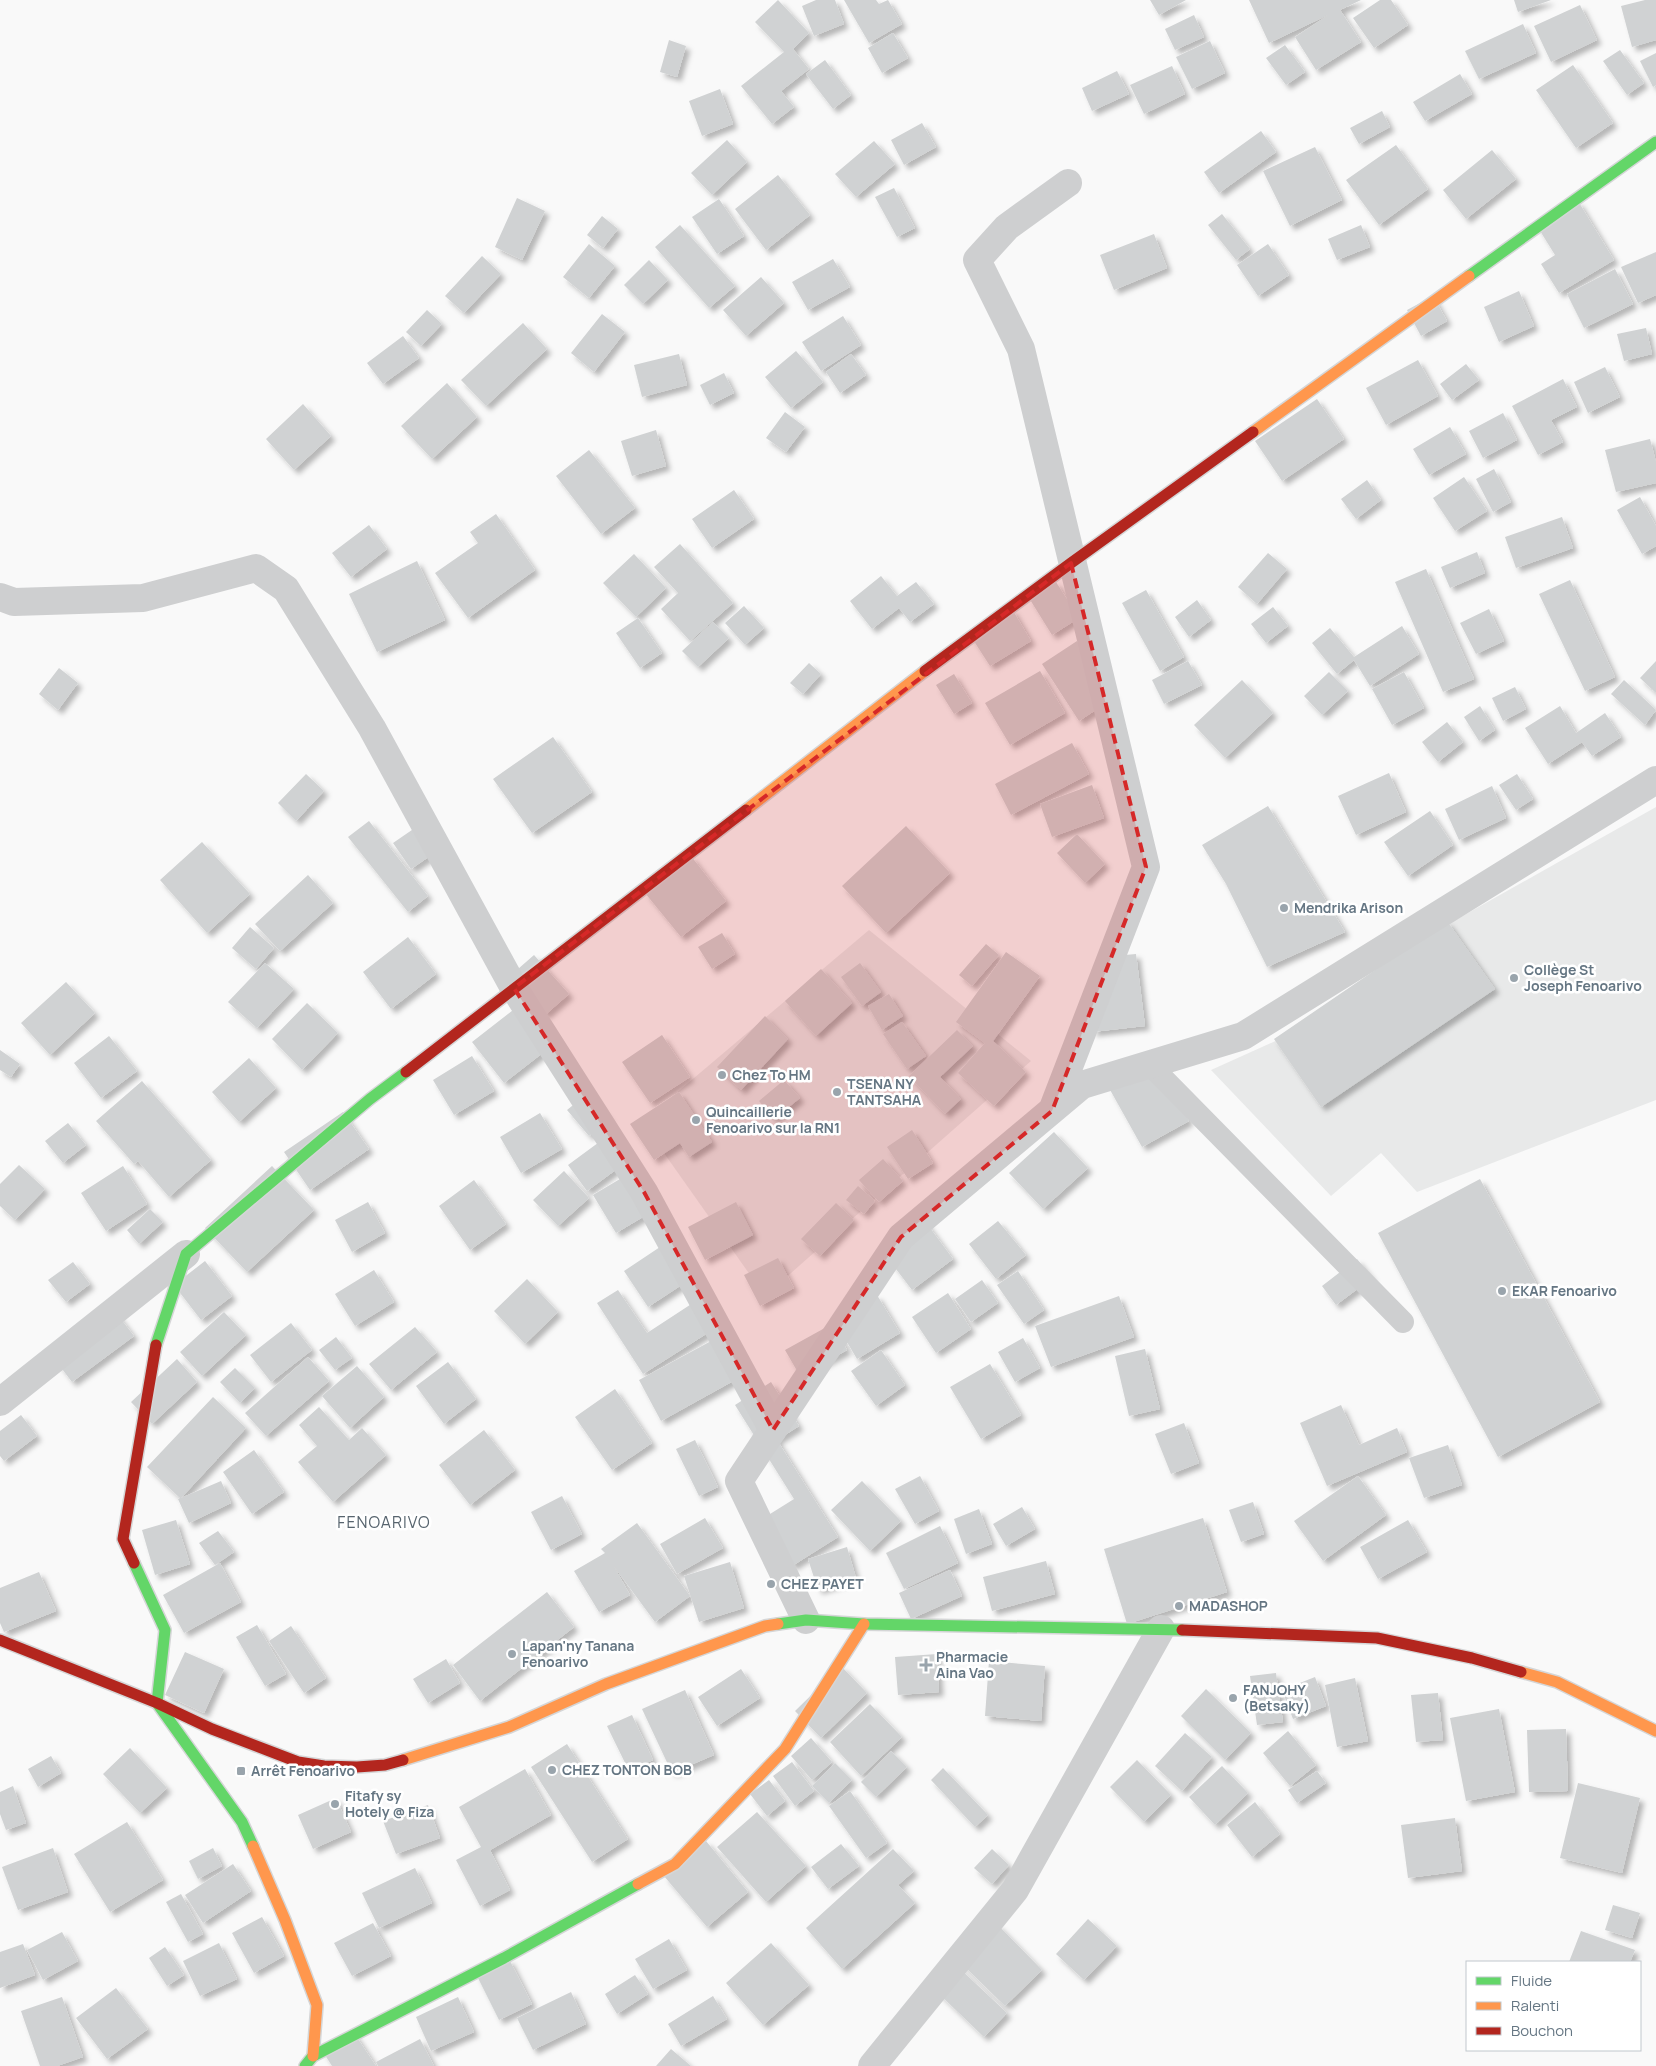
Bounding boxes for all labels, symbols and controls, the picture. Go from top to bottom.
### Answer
place label: Mendrika Arison [1294,898,1403,917]
marker: Mendrika Arison [1278,902,1290,914]
place label: Collège St Joseph Fenoarivo [1524,960,1642,995]
marker: Collège St Joseph Fenoarivo [1508,972,1520,984]
place label: Chez To HM [732,1065,811,1084]
marker: Chez To HM [716,1069,728,1081]
place label: TSENA NY TANTSAHA [847,1074,922,1109]
marker: TSENA NY TANTSAHA [831,1086,843,1098]
place label: Quincaillerie Fenoarivo sur la RN1 [706,1102,840,1137]
marker: Quincaillerie Fenoarivo sur la RN1 [690,1114,702,1126]
place label: EKAR Fenoarivo [1512,1281,1617,1300]
marker: EKAR Fenoarivo [1496,1285,1508,1297]
district label: FENOARIVO [337,1511,431,1533]
place label: CHEZ PAYET [781,1574,864,1593]
marker: CHEZ PAYET [765,1578,777,1590]
place label: MADASHOP [1189,1596,1268,1615]
marker: MADASHOP [1173,1600,1185,1612]
place label: Lapan'ny Tanana Fenoarivo [522,1636,634,1671]
place label: Pharmacie Aina Vao [936,1647,1008,1682]
marker: Lapan'ny Tanana Fenoarivo [506,1648,518,1660]
marker: Pharmacie Aina Vao [920,1659,932,1671]
place label: FANJOHY (Betsaky) [1243,1680,1310,1715]
marker: FANJOHY (Betsaky) [1227,1692,1239,1704]
place label: CHEZ TONTON BOB [562,1760,692,1779]
place label: Arrêt Fenoarivo [251,1761,356,1780]
marker: CHEZ TONTON BOB [546,1764,558,1776]
marker: Arrêt Fenoarivo [235,1765,247,1777]
place label: Fitafy sy Hotely @ Fiza [345,1786,434,1821]
marker: Fitafy sy Hotely @ Fiza [329,1798,341,1810]
legend [1466,1961,1641,2051]
text: Fluide [1511,1970,1552,1991]
text: Ralenti [1511,1995,1559,2016]
text: Bouchon [1511,2020,1573,2041]

